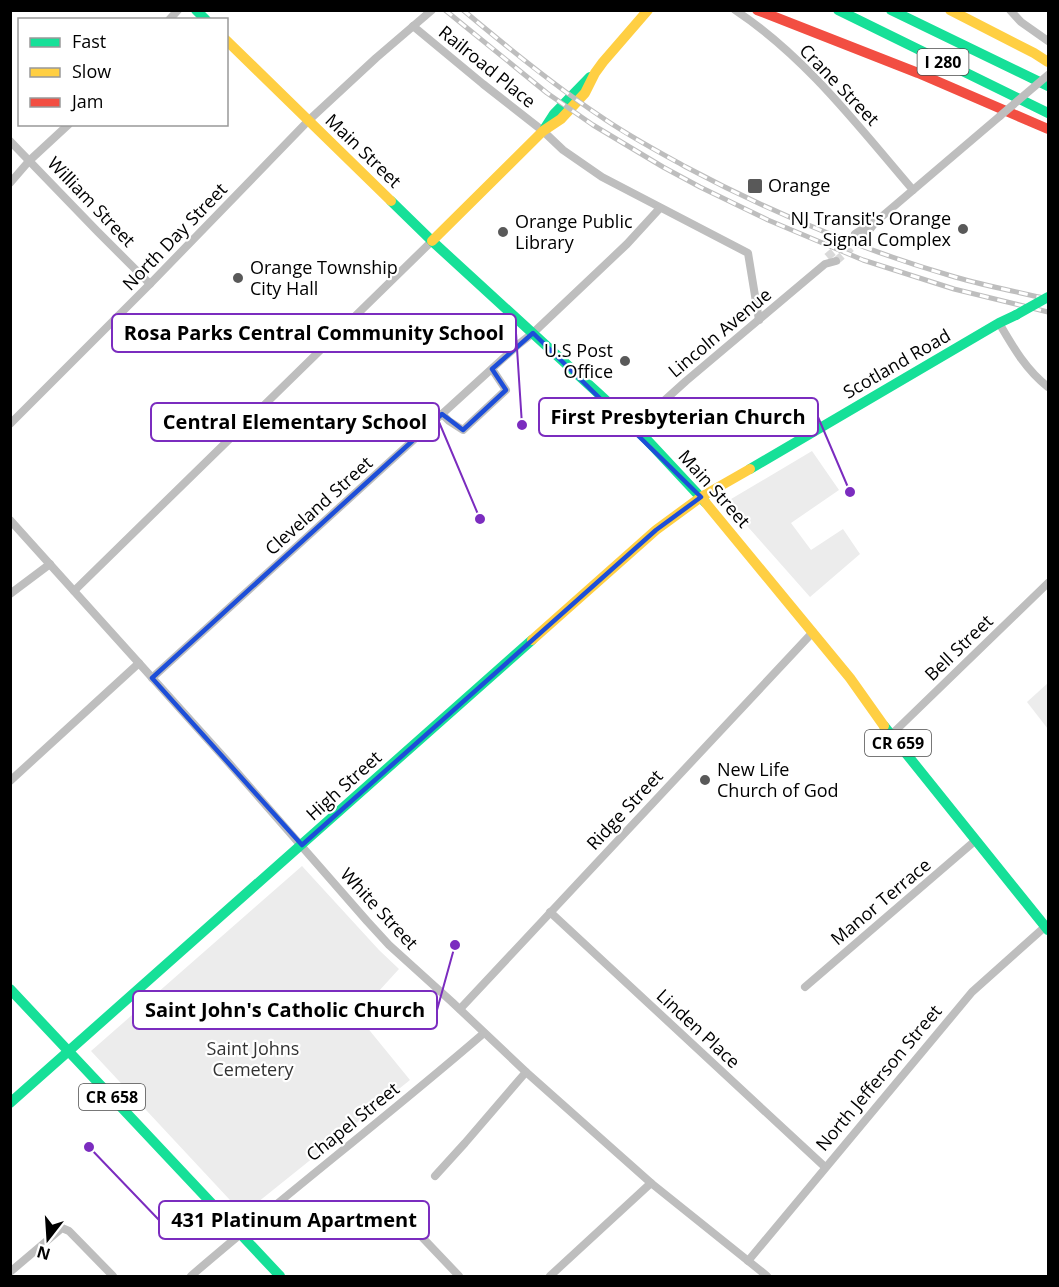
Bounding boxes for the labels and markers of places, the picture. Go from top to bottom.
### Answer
place label: Orange [768,173,830,197]
marker: Orange [746,177,764,195]
place label: NJ Transit's Orange Signal Complex [791,206,952,251]
place label: Orange Public Library [515,209,633,254]
marker: NJ Transit's Orange Signal Complex [956,222,970,236]
marker: Orange Public Library [496,225,510,239]
place label: Orange Township City Hall [250,255,398,300]
marker: Orange Township City Hall [231,271,245,285]
callout: Rosa Parks Central Community School [112,314,516,352]
place label: U.S Post Office [544,338,613,383]
marker: U.S Post Office [618,354,632,368]
callout: First Presbyterian Church [539,398,818,436]
callout: Central Elementary School [151,403,439,441]
place label: New Life Church of God [717,757,839,802]
marker: New Life Church of God [698,773,712,787]
callout: Saint John's Catholic Church [133,991,437,1029]
callout: 431 Platinum Apartment [159,1201,429,1239]

